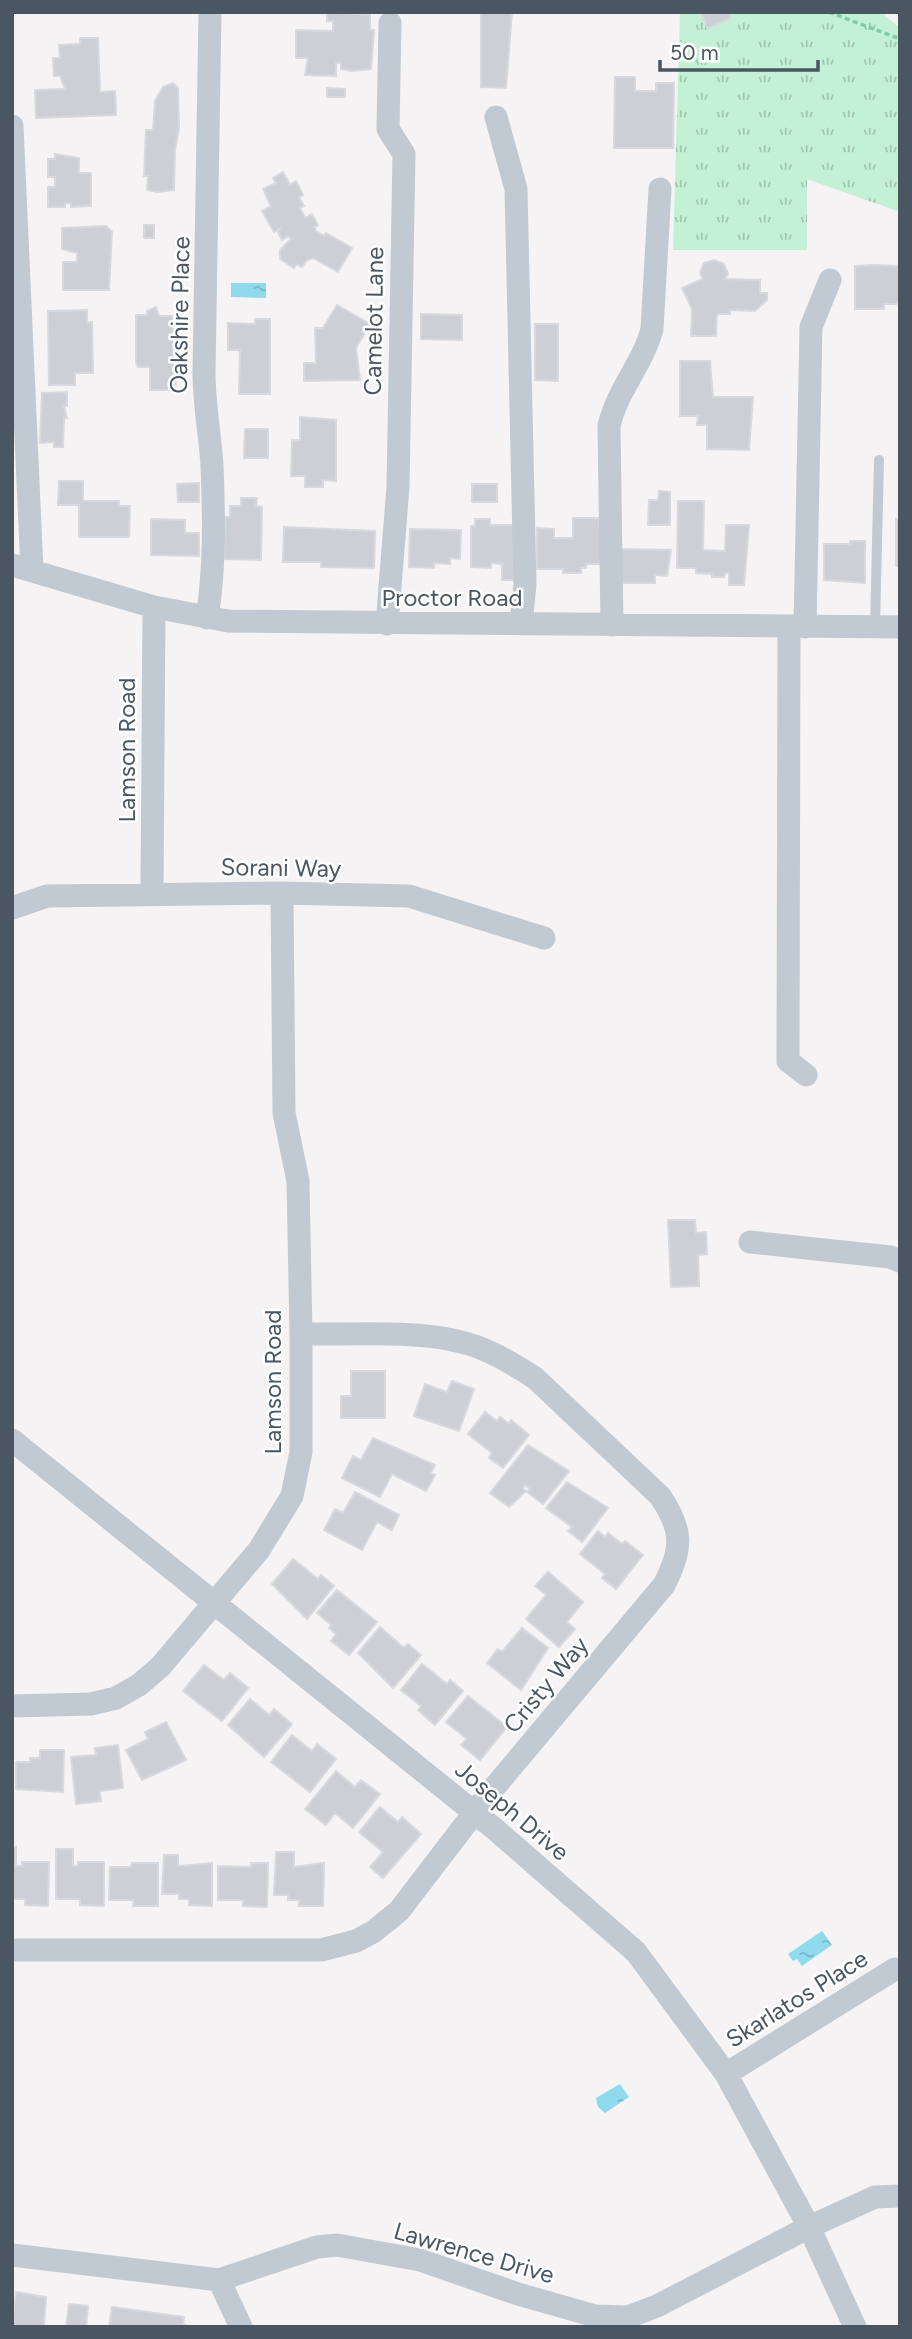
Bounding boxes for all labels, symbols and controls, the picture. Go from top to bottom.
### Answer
scale bar [660,28,818,72]
text: 50 m [670,40,719,65]
street label: Oakshire Place [164,236,195,394]
street label: Camelot Lane [358,246,389,395]
street label: Proctor Road [381,583,523,612]
street label: Lamson Road [112,678,141,822]
street label: Sorani Way [220,852,342,883]
street label: Lamson Road [258,1310,287,1454]
street label: Cristy Way [497,1630,594,1739]
street label: Joseph Drive [450,1755,575,1867]
street label: Skarlatos Place [721,1943,873,2054]
street label: Lawrence Drive [391,2216,558,2289]

